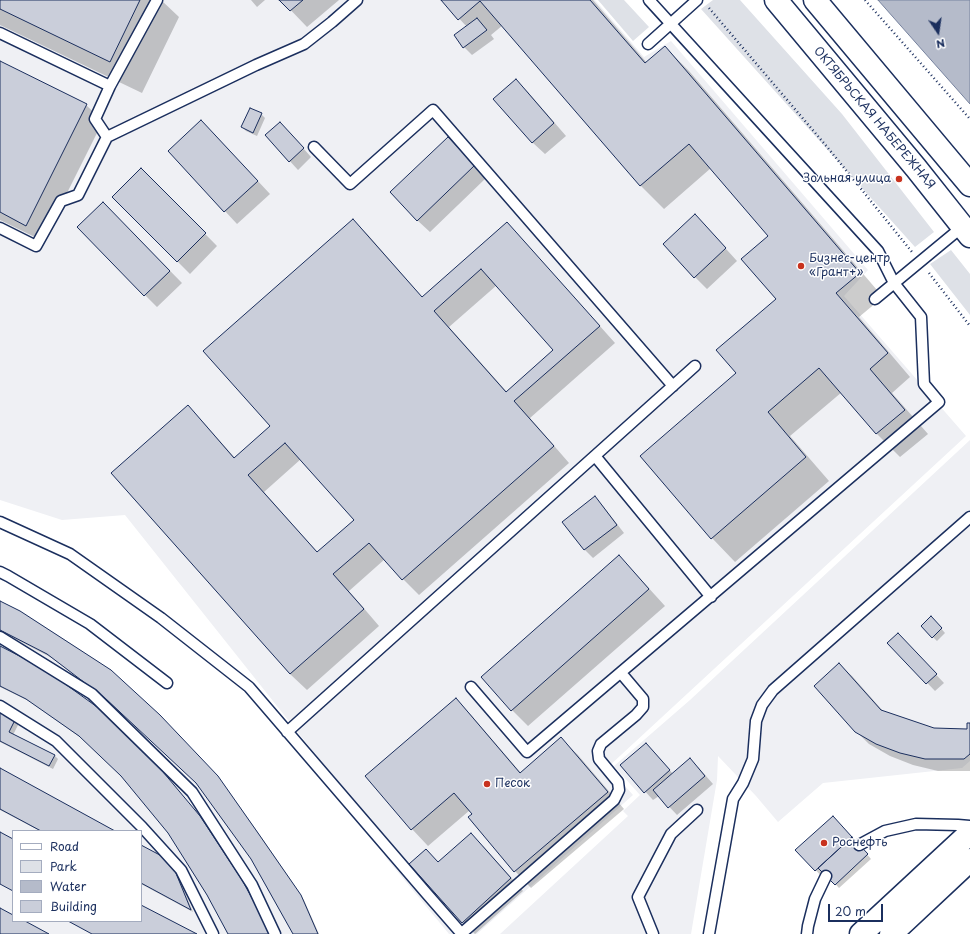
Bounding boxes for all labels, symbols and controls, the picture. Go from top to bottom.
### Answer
north arrow [918,12,958,52]
text: N [935,35,947,53]
street label: ОКТЯБРЬСКАЯ НАБЕРЕЖНАЯ [810,44,938,192]
place label: Зольная улица [803,172,891,186]
marker: Зольная улица [894,174,904,184]
place label: Бизнес-центр «Грант+» [809,252,890,280]
marker: Бизнес-центр «Грант+» [796,261,806,271]
place label: Песок [495,777,530,791]
marker: Песок [482,779,492,789]
legend [12,830,142,922]
place label: Роснефть [832,836,887,850]
text: Road [50,837,79,855]
marker: Роснефть [819,838,829,848]
text: Park [50,857,77,875]
text: Water [50,877,86,895]
scale bar [830,896,885,922]
text: Building [50,897,97,915]
text: 20 m [835,902,866,920]

